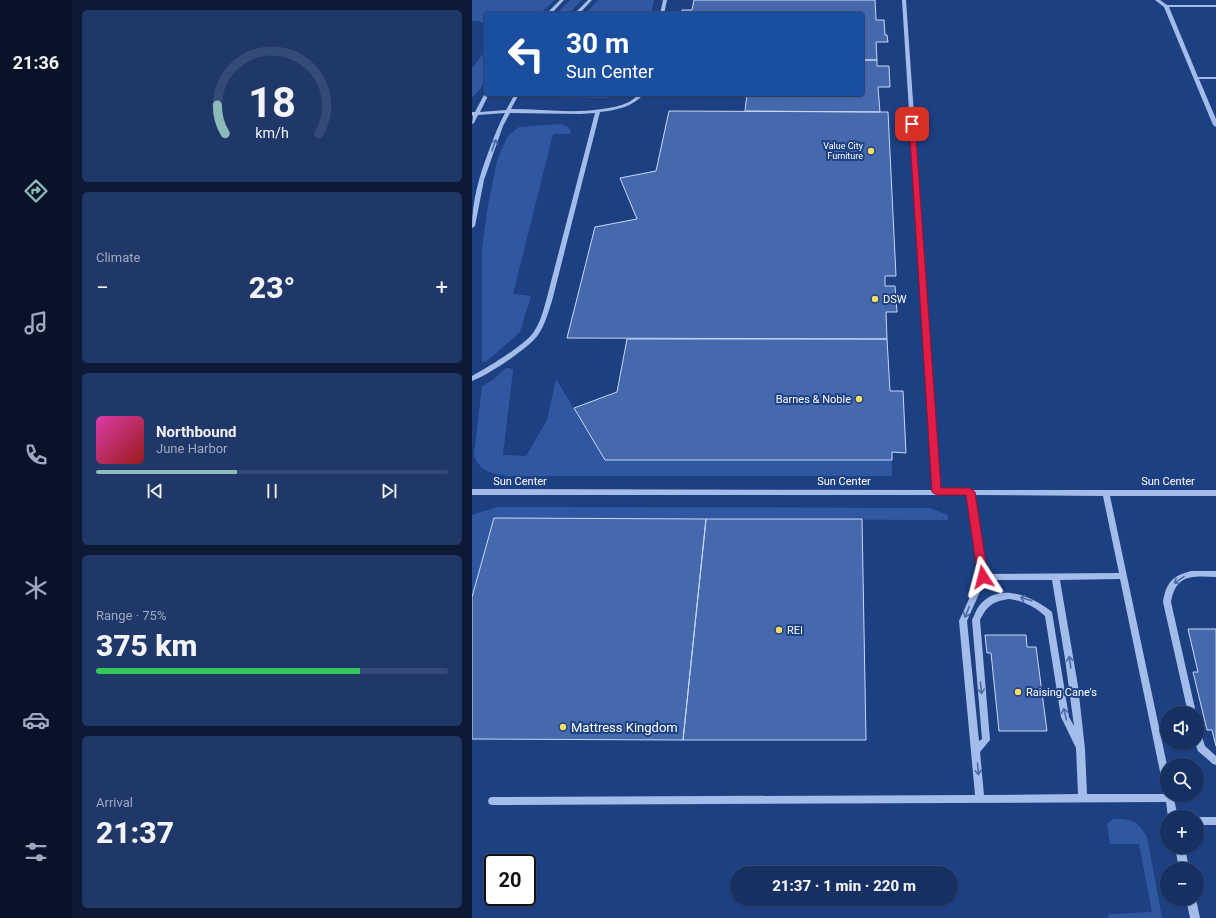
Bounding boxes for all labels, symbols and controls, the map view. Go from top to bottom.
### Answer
text: 30 m [566,27,629,60]
icon: left [500,28,552,80]
text: 21:36 [13,52,59,73]
text: Sun Center [566,61,654,82]
text: 18 [248,78,296,127]
pin [895,107,929,141]
icon: arrive [901,113,923,135]
text: km/h [255,124,289,140]
one-way arrow [490,139,498,151]
place label: Value City Furniture [823,141,864,161]
marker: Value City Furniture [866,146,876,156]
icon: directions [22,177,50,205]
text: Climate [96,250,140,265]
text: 23° [249,270,295,305]
text: − [96,275,109,300]
text: + [436,275,448,300]
place label: DSW [883,293,907,306]
marker: DSW [870,294,880,304]
icon: music [22,309,50,337]
place label: Barnes & Noble [776,393,851,406]
marker: Barnes & Noble [854,394,864,404]
text: Northbound [156,423,237,441]
icon: phone [22,441,50,469]
text: June Harbor [156,441,228,456]
street label: Sun Center [493,475,547,488]
street label: Sun Center [817,475,871,488]
street label: Sun Center [1141,475,1195,488]
icon: previous [144,480,166,502]
icon: pause [261,480,283,502]
icon: next [378,480,400,502]
position arrow [962,556,1004,598]
icon: climate [22,574,50,602]
one-way arrow [1173,576,1184,584]
one-way arrow [1019,595,1032,602]
one-way arrow [962,606,970,618]
text: Range · 75% [96,608,166,623]
place label: REI [787,624,803,637]
marker: REI [774,625,784,635]
text: 375 km [96,628,198,663]
one-way arrow [1066,656,1073,669]
one-way arrow [978,681,985,694]
place label: Raising Cane's [1026,686,1097,699]
marker: Raising Cane's [1013,687,1023,697]
icon: car [22,706,50,734]
map controls [1160,706,1204,906]
button: sound [1160,706,1204,750]
one-way arrow [1061,708,1069,721]
place label: Mattress Kingdom [571,720,678,735]
marker: Mattress Kingdom [558,722,568,732]
button: search [1160,758,1204,802]
one-way arrow [974,762,981,775]
text: Arrival [96,795,133,810]
button: + [1160,810,1204,854]
text: 21:37 [96,815,174,850]
icon: filters [22,838,50,866]
speed limit sign: 20 [484,854,536,906]
button: − [1160,862,1204,906]
text: 21:37 · 1 min · 220 m [772,877,916,895]

